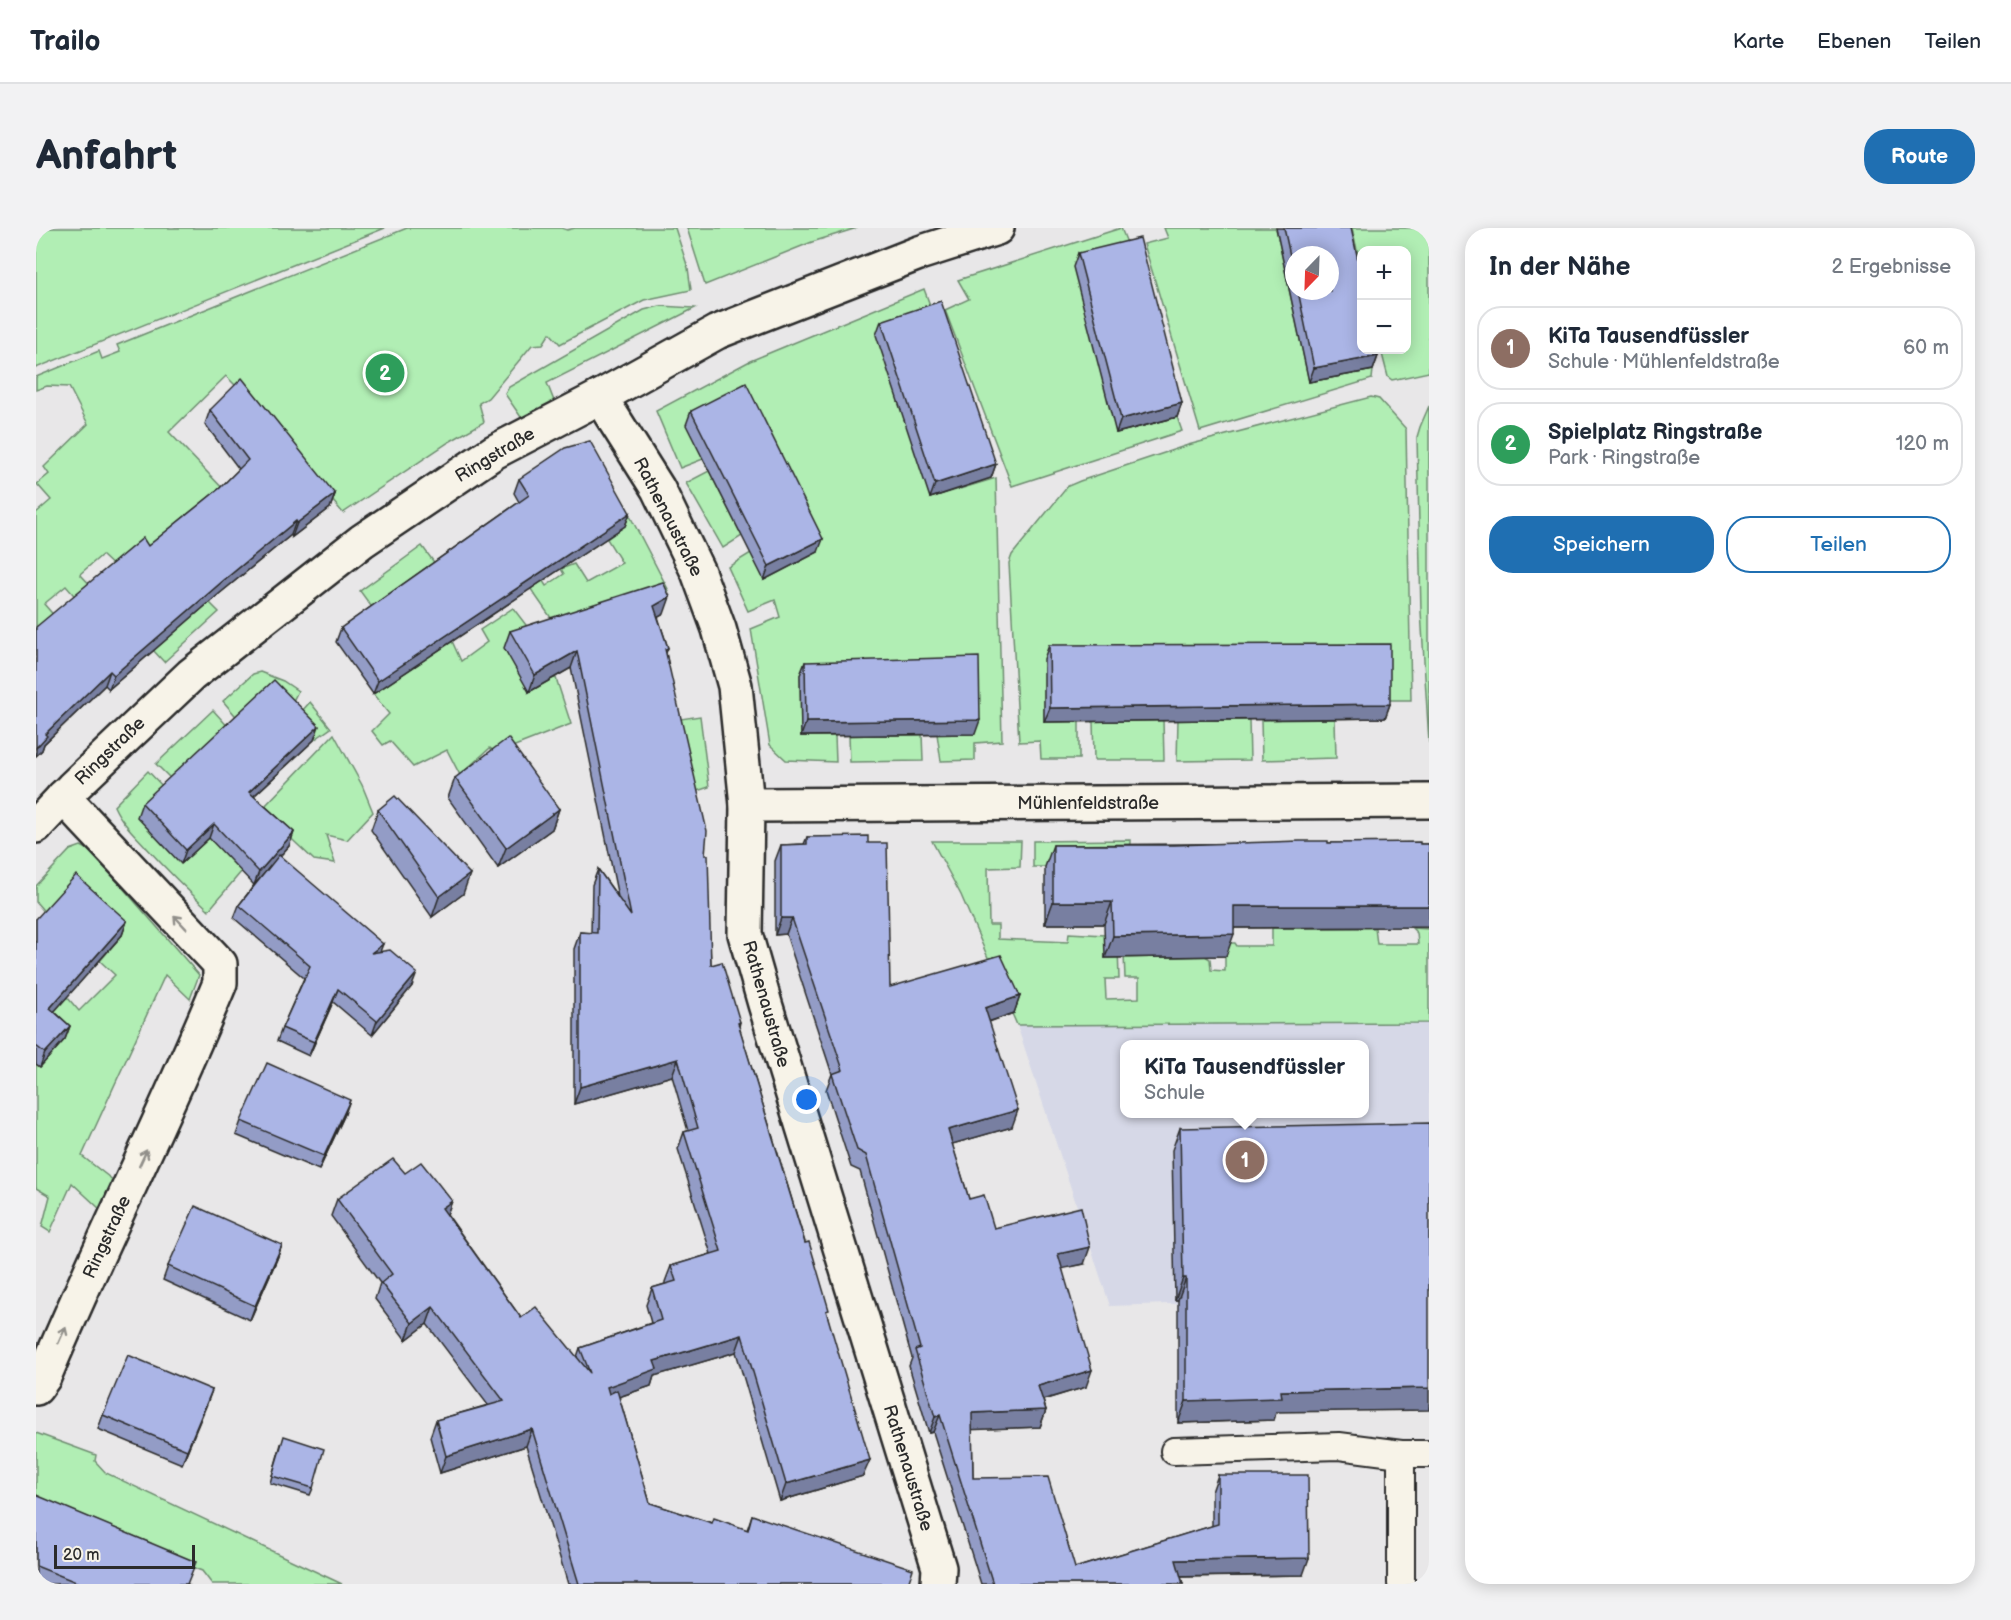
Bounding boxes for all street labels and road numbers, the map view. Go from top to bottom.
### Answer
street label: Ringstraße [451,423,539,487]
street label: Rathenaustraße [629,454,707,580]
street label: Ringstraße [71,712,150,789]
street label: Mühlenfeldstraße [1017,793,1159,814]
street label: Rathenaustraße [738,938,794,1070]
street label: Ringstraße [79,1192,135,1282]
street label: Rathenaustraße [879,1402,937,1534]

